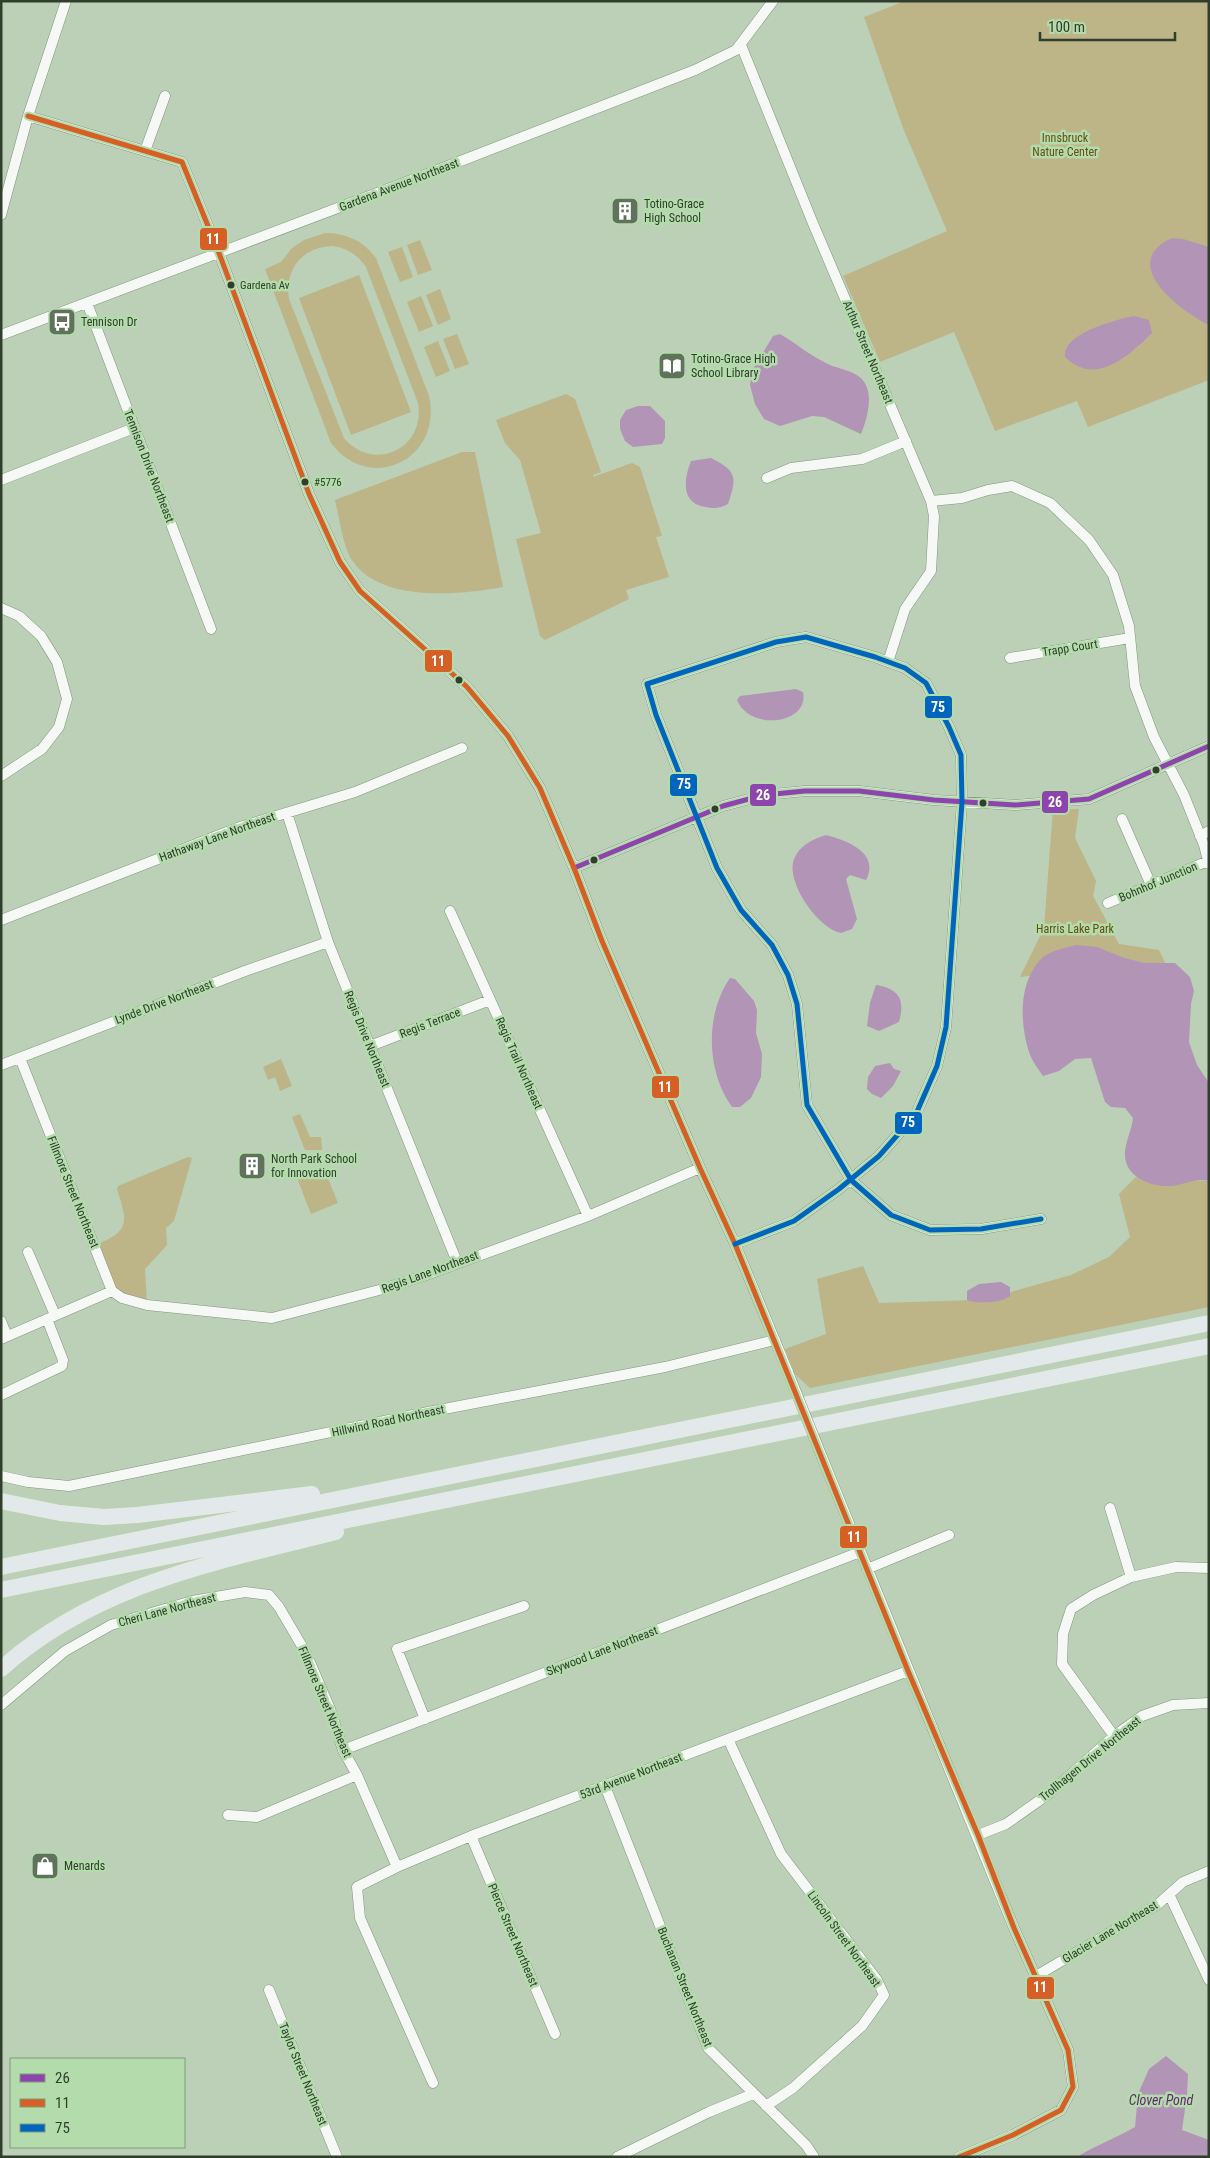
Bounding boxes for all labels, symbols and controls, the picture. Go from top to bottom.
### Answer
scale bar [1040,10,1175,42]
text: 100 m [1048,18,1085,36]
park label: Innsbruck Nature Center [1032,131,1098,159]
street label: Gardena Avenue Northeast [337,156,461,214]
building icon: Totino-Grace High School [610,196,640,226]
place label: Totino-Grace High School [644,197,705,225]
line badge: 11 [199,227,228,251]
text: 11 [206,231,220,247]
place label: Gardena Av [240,279,290,292]
marker: Gardena Av [226,280,236,290]
street label: Arthur Street Northeast [840,298,896,406]
bus stop icon: Tennison Dr [47,307,77,337]
place label: Tennison Dr [81,315,138,329]
library icon: Totino-Grace High School Library [657,351,687,381]
place label: Totino-Grace High School Library [691,352,776,380]
street label: Tennison Drive Northeast [121,408,177,525]
place label: #5776 [314,476,342,489]
marker: #5776 [300,477,310,487]
street label: Trapp Court [1041,637,1099,659]
line badge: 11 [424,649,453,673]
text: 11 [431,653,445,669]
unlabelled marker [454,675,464,685]
line badge: 75 [924,695,953,719]
text: 75 [931,699,945,715]
unlabelled marker [1151,765,1161,775]
line badge: 75 [669,773,698,797]
text: 75 [677,776,691,792]
line badge: 26 [749,783,777,807]
text: 26 [756,787,770,803]
line badge: 26 [1041,790,1069,814]
text: 26 [1048,794,1062,810]
unlabelled marker [978,798,988,808]
unlabelled marker [710,804,720,814]
street label: Hathaway Lane Northeast [157,809,277,864]
unlabelled marker [589,855,599,865]
street label: Bohnhof Junction [1117,859,1199,905]
park label: Harris Lake Park [1036,922,1115,936]
street label: Lynde Drive Northeast [113,977,215,1027]
street label: Regis Drive Northeast [341,989,393,1090]
street label: Regis Terrace [398,1005,463,1041]
street label: Regis Trail Northeast [492,1015,546,1111]
line badge: 11 [651,1075,680,1099]
text: 11 [658,1079,672,1095]
line badge: 75 [894,1111,923,1135]
text: 75 [901,1114,915,1130]
street label: Fillmore Street Northeast [44,1134,102,1250]
building icon: North Park School for Innovation [237,1151,267,1181]
place label: North Park School for Innovation [271,1152,357,1180]
street label: Regis Lane Northeast [380,1248,481,1296]
street label: Hillwind Road Northeast [330,1402,446,1440]
line badge: 11 [839,1525,868,1549]
text: 11 [847,1529,861,1545]
street label: Cheri Lane Northeast [117,1590,218,1630]
street label: Skywood Lane Northeast [544,1623,660,1679]
street label: Fillmore Street Northeast [295,1644,355,1760]
street label: Trollhagen Drive Northeast [1036,1714,1144,1804]
street label: 53rd Avenue Northeast [578,1750,685,1802]
shop icon: Menards [30,1851,60,1881]
place label: Menards [64,1859,105,1873]
street label: Pierce Street Northeast [485,1881,541,1989]
street label: Lincoln Street Northeast [804,1888,884,1990]
street label: Glacier Lane Northeast [1060,1898,1161,1966]
street label: Buchanan Street Northeast [655,1925,716,2049]
line badge: 11 [1026,1976,1055,2000]
text: 11 [1033,1979,1047,1995]
street label: Taylor Street Northeast [276,2021,330,2128]
legend [10,2058,185,2148]
text: 26 [55,2069,70,2087]
water label: Clover Pond [1129,2092,1194,2108]
text: 11 [55,2094,70,2112]
text: 75 [55,2119,70,2137]

